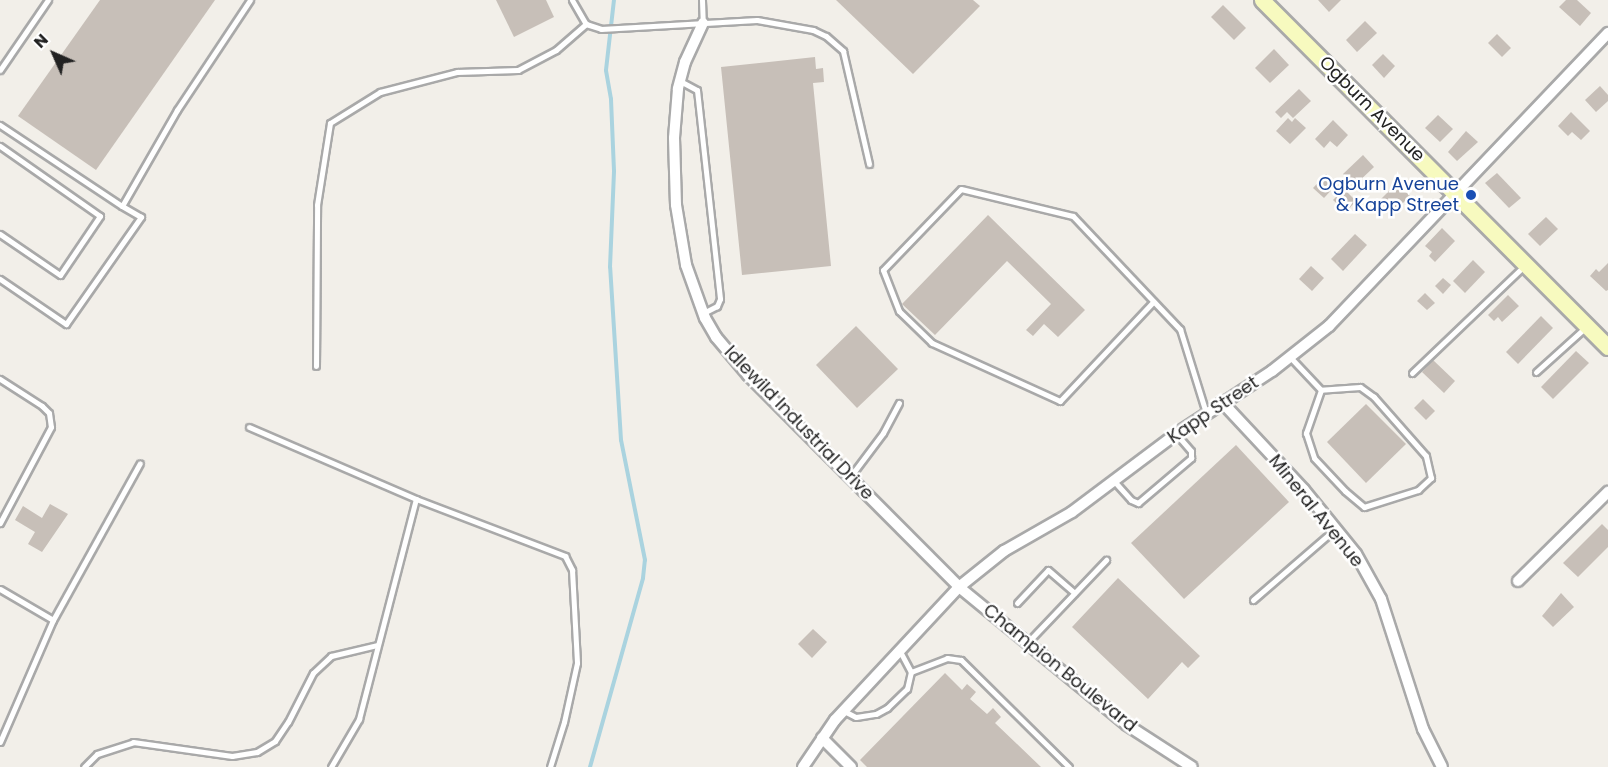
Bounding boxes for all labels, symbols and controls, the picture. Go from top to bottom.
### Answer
north arrow [24,24,84,84]
text: N [29,29,53,53]
street label: Ogburn Avenue [1315,52,1429,166]
place label: Ogburn Avenue & Kapp Street [1318,174,1459,216]
marker: Ogburn Avenue & Kapp Street [1464,188,1478,202]
street label: Idlewild Industrial Drive [720,341,878,505]
street label: Kapp Street [1164,372,1262,448]
street label: Mineral Avenue [1264,450,1368,572]
street label: Champion Boulevard [979,599,1141,737]

